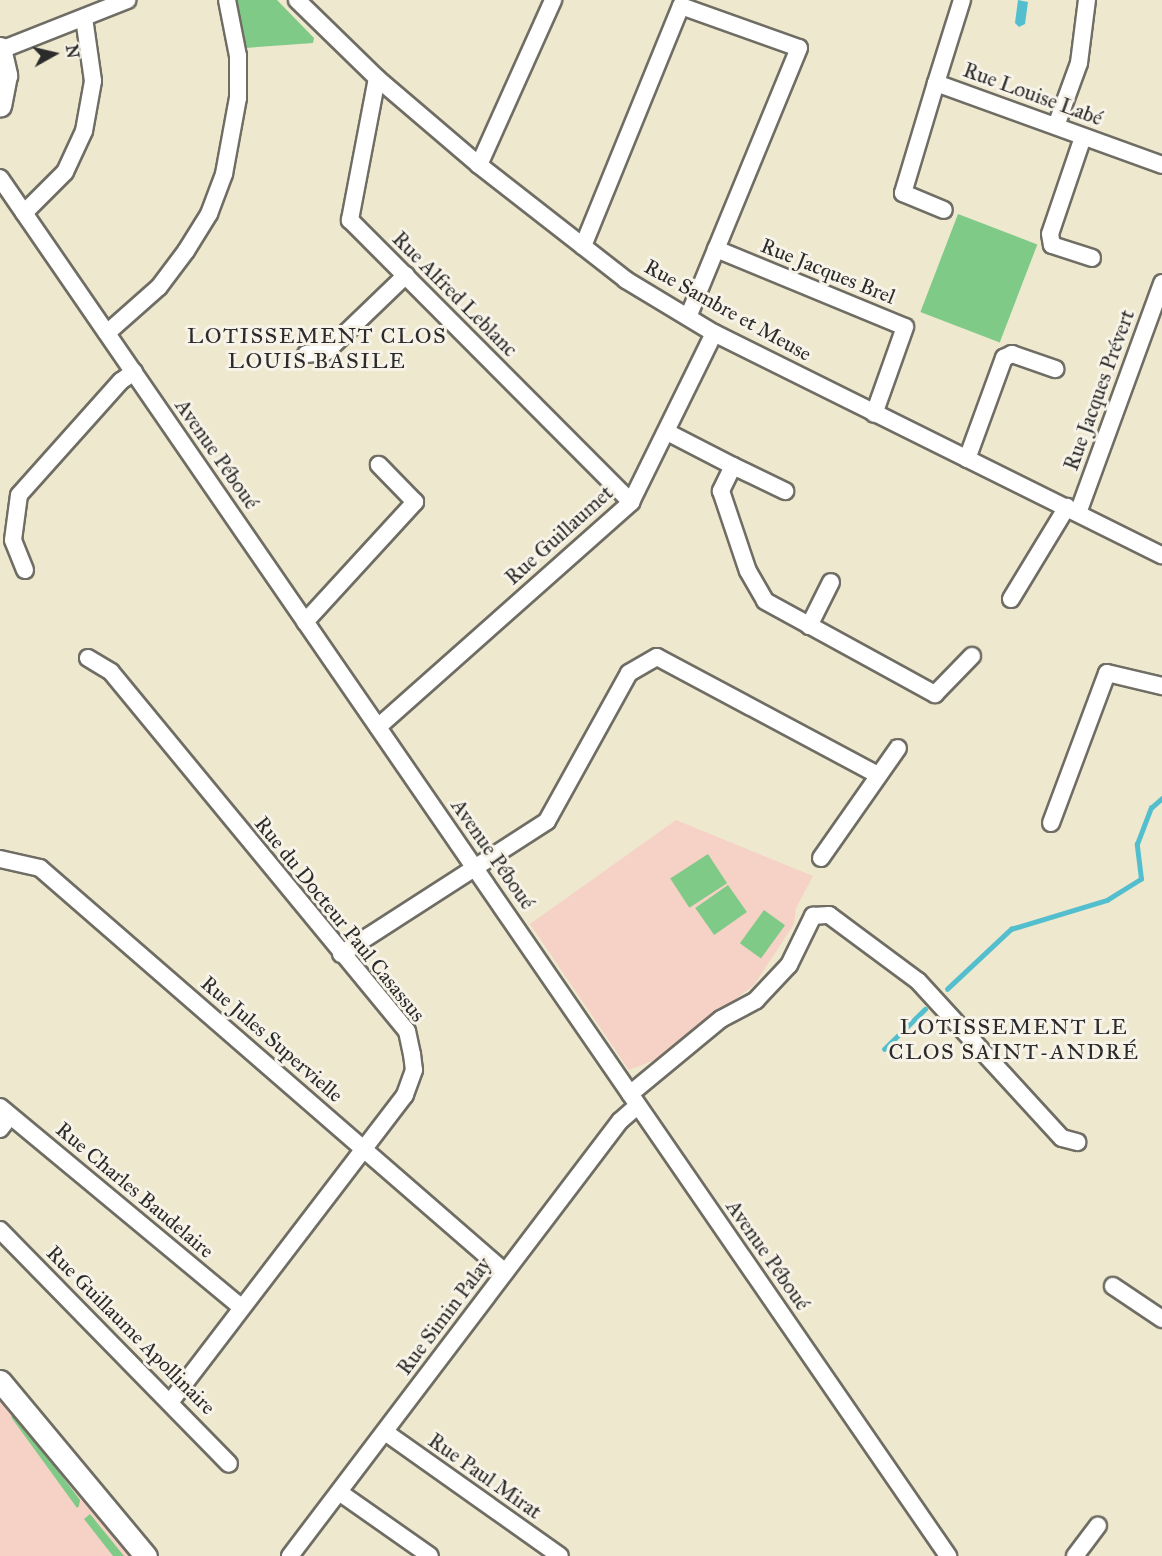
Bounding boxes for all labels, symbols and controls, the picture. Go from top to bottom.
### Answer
north arrow [24,24,84,84]
text: N [62,43,83,59]
street label: Rue Louise Labé [960,57,1106,131]
street label: Rue Alfred Leblanc [387,226,523,362]
street label: Rue Jacques Brel [757,233,899,309]
street label: Rue Sambre et Meuse [640,254,816,366]
street label: Rue Jacques Prévert [1058,306,1140,474]
district label: LOTISSEMENT CLOS LOUIS BASILE [187,322,447,374]
street label: Avenue Péboué [170,394,264,514]
street label: Rue Guillaumet [500,480,618,590]
street label: Avenue Péboué [446,794,540,914]
street label: Rue du Docteur Paul Casassus [249,811,431,1027]
street label: Rue Jules Supervielle [196,970,348,1108]
district label: LOTISSEMENT LE CLOS SAINT-ANDRÉ [889,1013,1139,1064]
street label: Rue Charles Baudelaire [51,1117,219,1263]
street label: Avenue Péboué [721,1195,815,1315]
street label: Rue Guillaume Apollinaire [41,1240,221,1420]
street label: Rue Simin Palay [392,1252,496,1380]
street label: Rue Paul Mirat [423,1428,547,1524]

